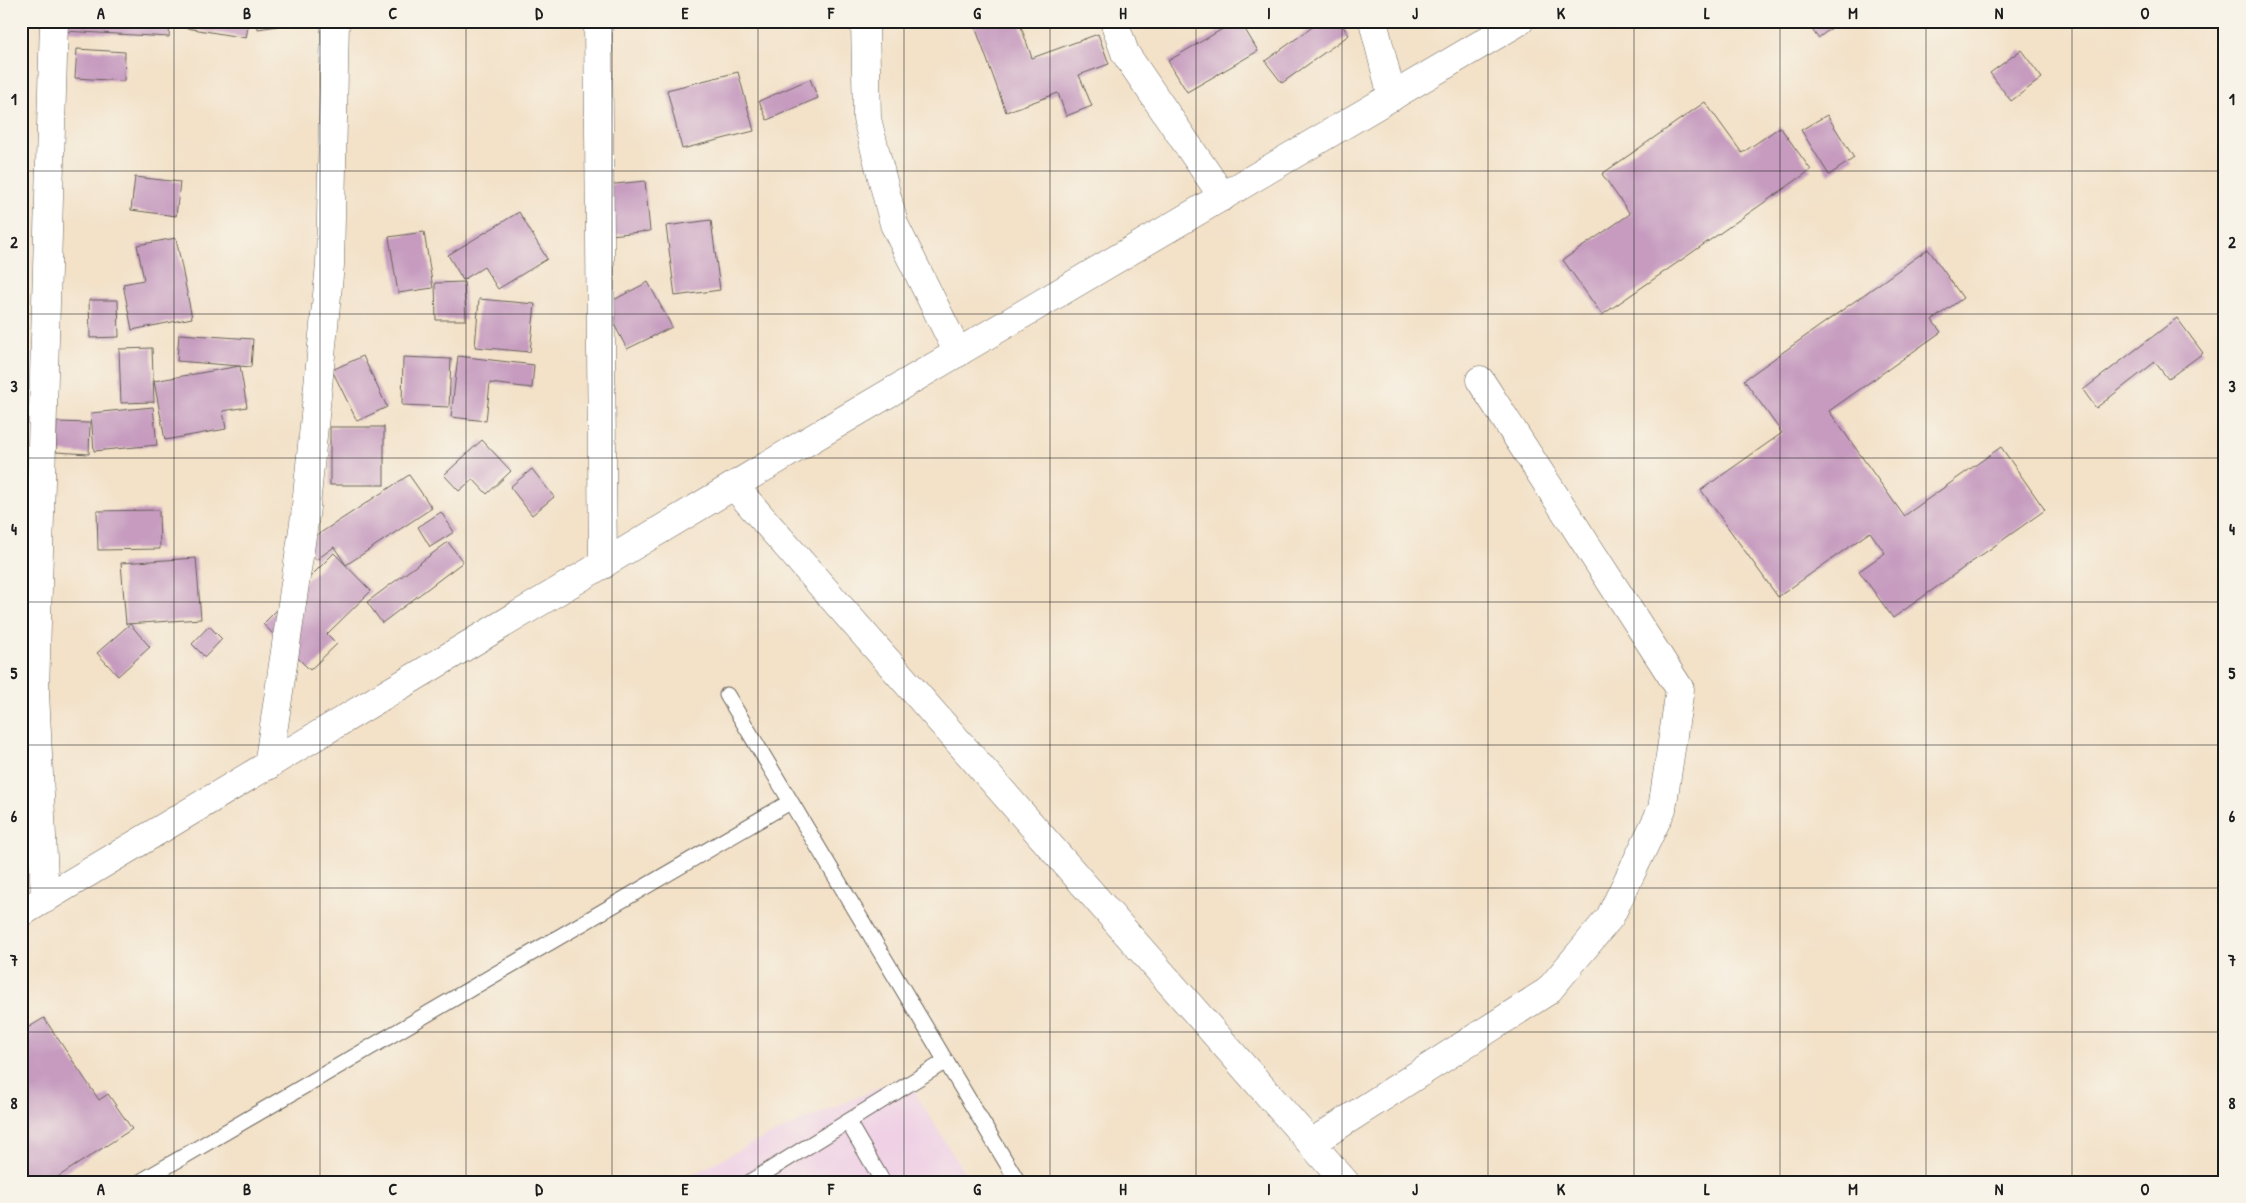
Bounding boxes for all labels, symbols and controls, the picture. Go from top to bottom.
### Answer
text: A [97,2,105,24]
text: B [243,2,251,24]
text: C [389,2,398,24]
text: D [535,2,543,24]
text: E [681,2,689,24]
text: F [827,2,835,24]
text: G [973,2,981,24]
text: H [1119,2,1127,24]
text: I [1267,2,1271,24]
text: J [1412,2,1418,24]
text: K [1557,2,1566,24]
text: L [1704,2,1710,24]
text: M [1848,2,1858,24]
text: N [1995,2,2004,24]
text: O [2141,2,2150,24]
text: 1 [11,88,17,110]
text: 1 [2229,88,2235,110]
text: 2 [10,231,18,253]
text: 2 [2228,231,2236,253]
text: 3 [10,375,18,397]
text: 3 [2228,375,2236,397]
text: 4 [11,518,17,540]
text: 4 [2229,518,2235,540]
text: 5 [11,662,18,684]
text: 5 [2229,662,2236,684]
text: 6 [11,805,18,827]
text: 6 [2229,805,2236,827]
text: 7 [9,949,18,971]
text: 7 [2227,949,2236,971]
text: 8 [11,1092,18,1114]
text: 8 [2229,1092,2236,1114]
text: A [97,1178,105,1200]
text: B [243,1178,251,1200]
text: C [389,1178,398,1200]
text: D [535,1178,543,1200]
text: E [681,1178,689,1200]
text: F [827,1178,835,1200]
text: G [973,1178,981,1200]
text: H [1119,1178,1127,1200]
text: I [1267,1178,1271,1200]
text: J [1412,1178,1418,1200]
text: K [1557,1178,1566,1200]
text: L [1704,1178,1710,1200]
text: M [1848,1178,1858,1200]
text: N [1995,1178,2004,1200]
text: O [2141,1178,2150,1200]

